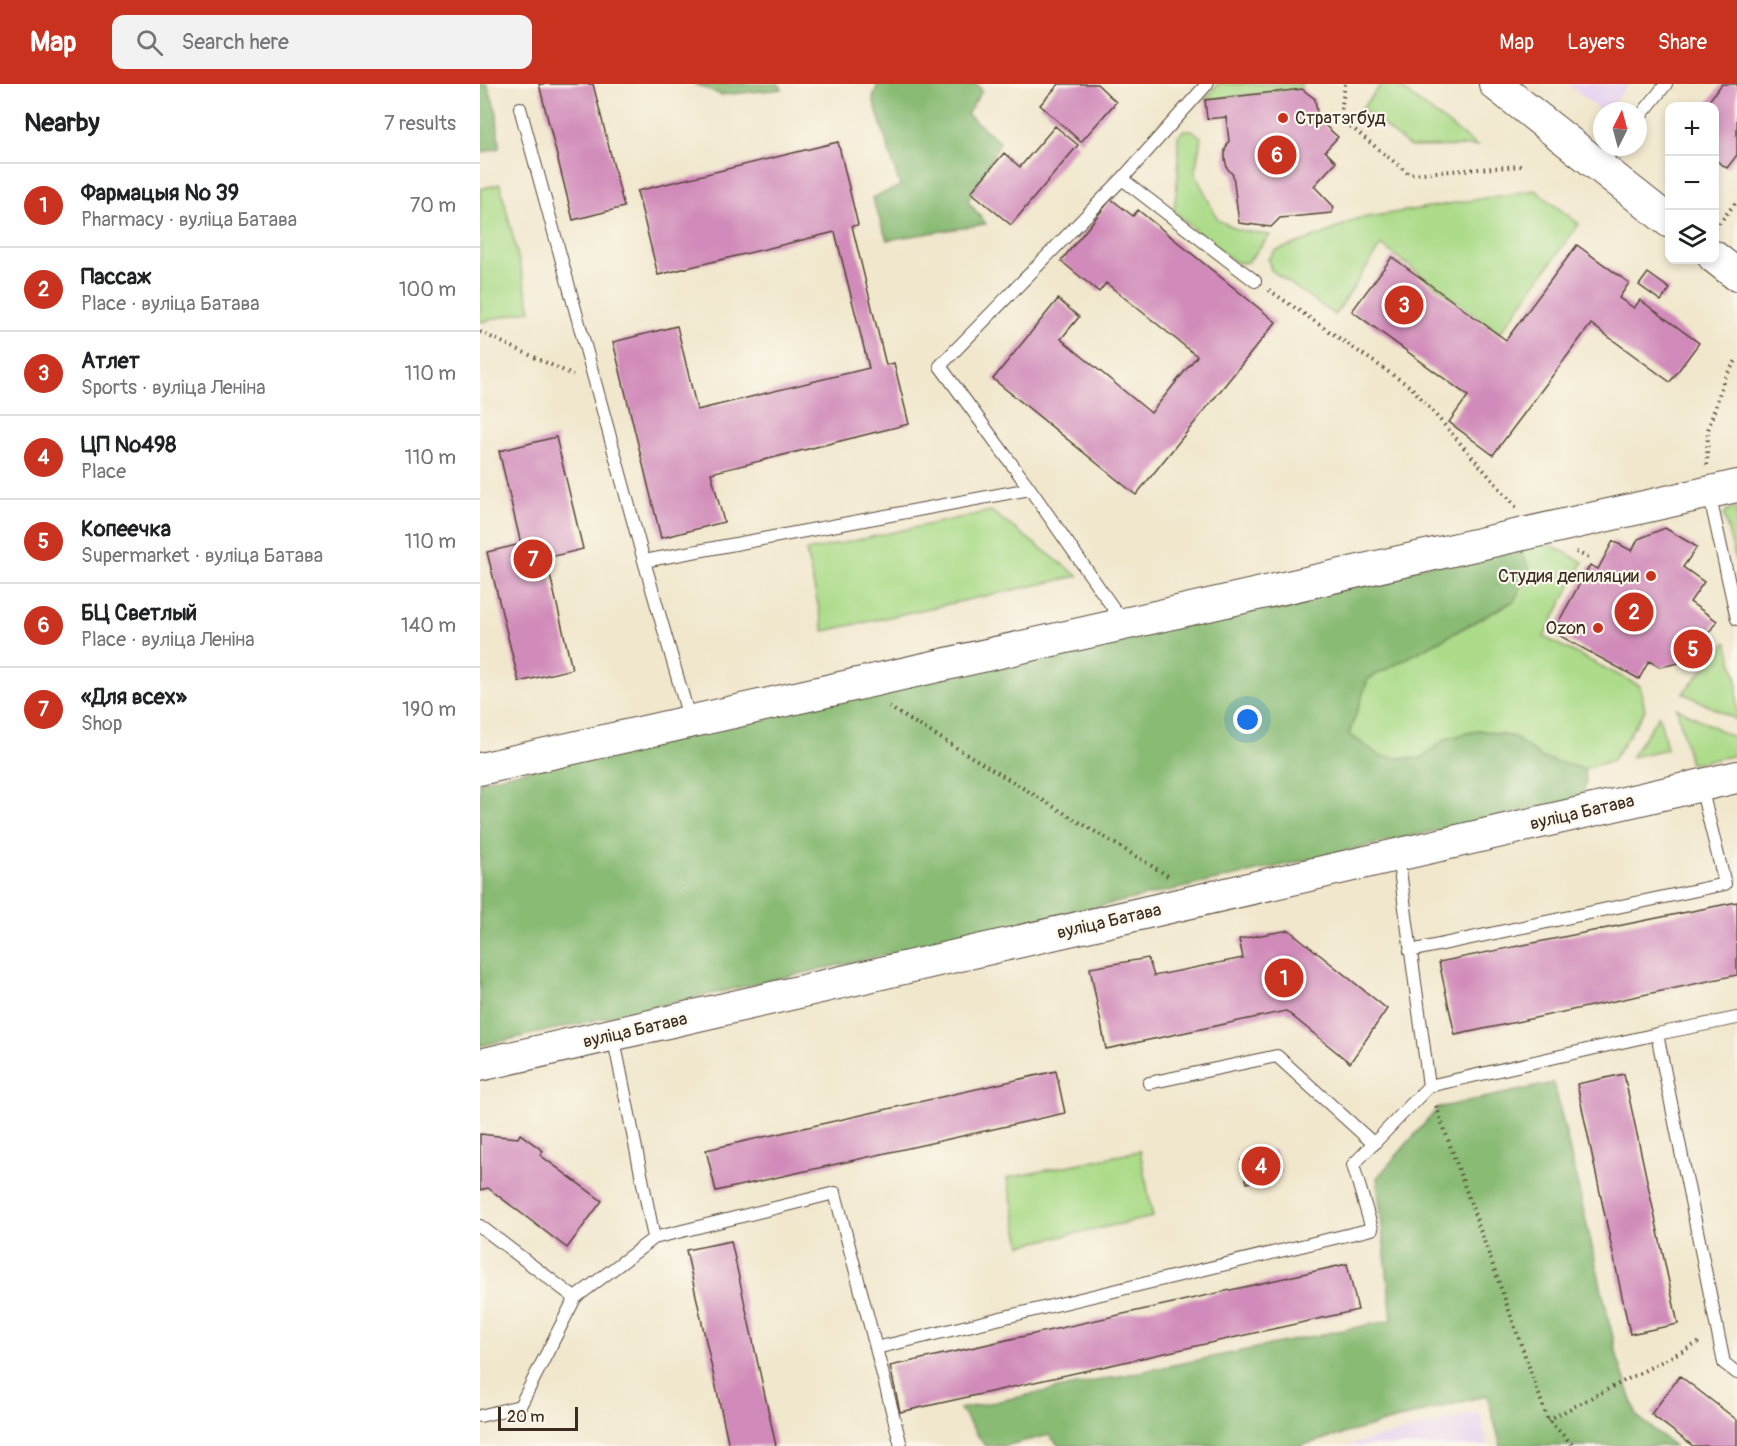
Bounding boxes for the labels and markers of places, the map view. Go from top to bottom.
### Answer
place label: Стратэгбуд [1295,107,1386,130]
marker: Стратэгбуд [1276,111,1290,125]
pin: 6 [1258,132,1296,178]
pin: 3 [1384,282,1424,328]
pin: 7 [514,536,552,582]
place label: Студия депиляции [1498,565,1639,588]
marker: Студия депиляции [1644,569,1658,583]
pin: 2 [1614,590,1654,634]
place label: Ozon [1546,617,1586,640]
marker: Ozon [1591,621,1605,635]
pin: 5 [1674,626,1712,672]
pin: 1 [1264,956,1304,1000]
pin: 4 [1242,1144,1280,1188]

